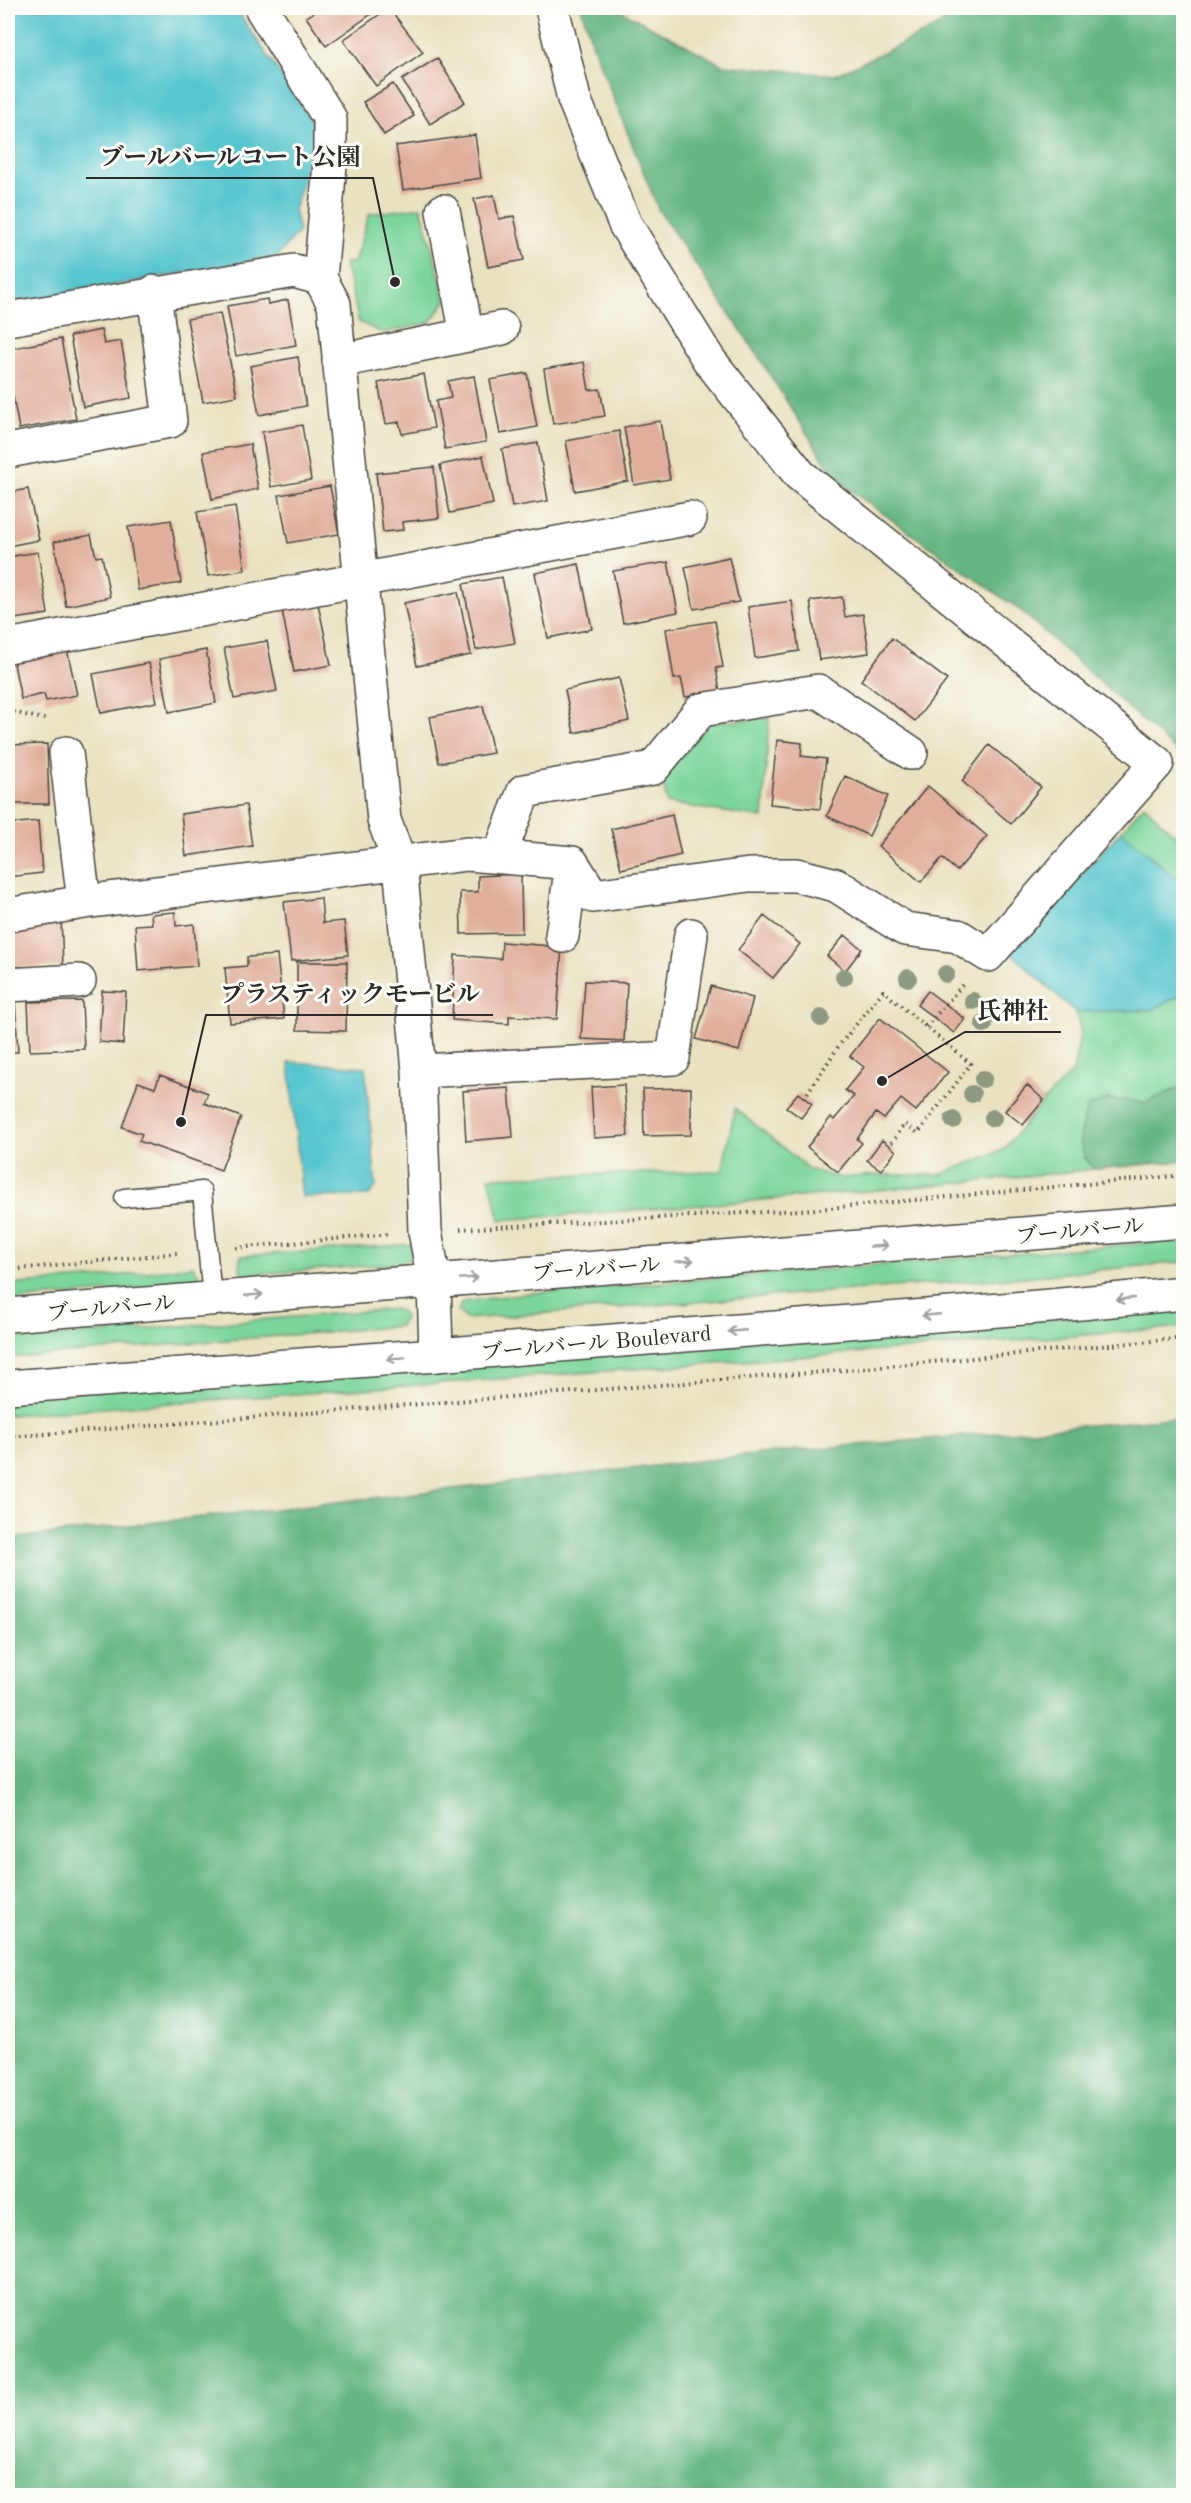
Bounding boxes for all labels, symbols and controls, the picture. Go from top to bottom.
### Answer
callout: ブールバールコート公園 [86,136,373,178]
text: ブールバールコート公園 [100,144,360,171]
callout: プラスティックモービル [206,973,493,1015]
text: プラスティックモービル [220,982,480,1008]
callout: 氏神社 [965,990,1061,1032]
text: 氏神社 [977,998,1049,1025]
street label: ブールバール [1015,1214,1145,1249]
one-way arrow [869,1241,889,1252]
street label: ブールバール [531,1254,661,1285]
one-way arrow [674,1255,694,1266]
one-way arrow [459,1272,479,1283]
one-way arrow [244,1289,264,1300]
street label: ブールバール [46,1291,176,1326]
one-way arrow [1116,1293,1136,1304]
one-way arrow [922,1310,941,1321]
street label: ブールバール Boulevard [480,1322,712,1365]
one-way arrow [727,1326,747,1337]
one-way arrow [386,1353,406,1364]

